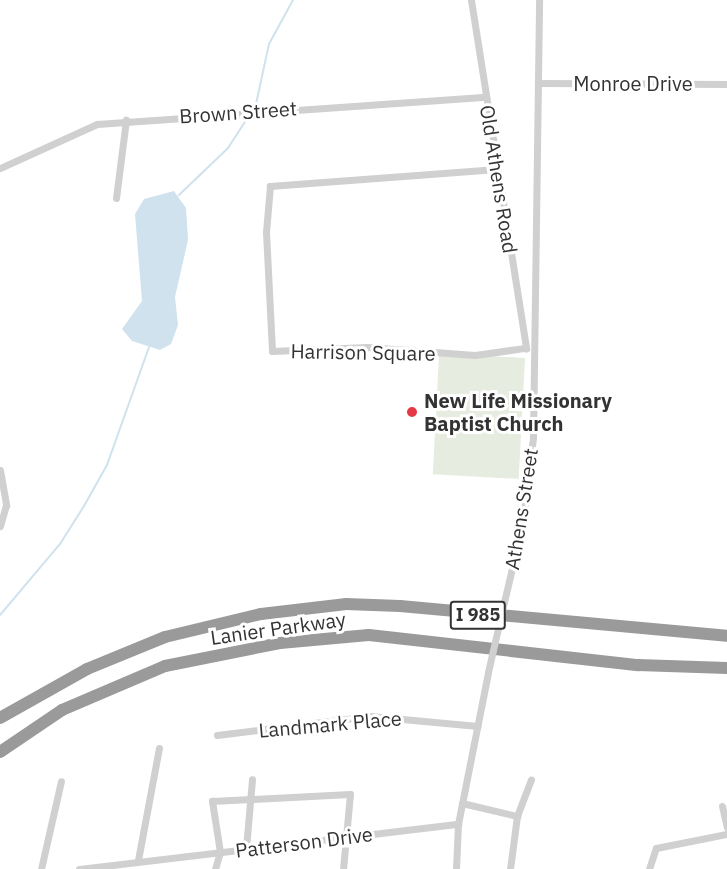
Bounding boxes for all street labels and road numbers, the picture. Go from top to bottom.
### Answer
street label: Monroe Drive [573,71,693,95]
street label: Brown Street [178,96,298,128]
street label: Old Athens Road [475,103,523,255]
street label: Harrison Square [290,339,436,365]
street label: Athens Street [500,446,542,572]
road number: I 985 [450,600,506,630]
street label: Lanier Parkway [209,607,347,649]
street label: Landmark Place [257,706,403,742]
street label: Patterson Drive [234,822,374,862]

